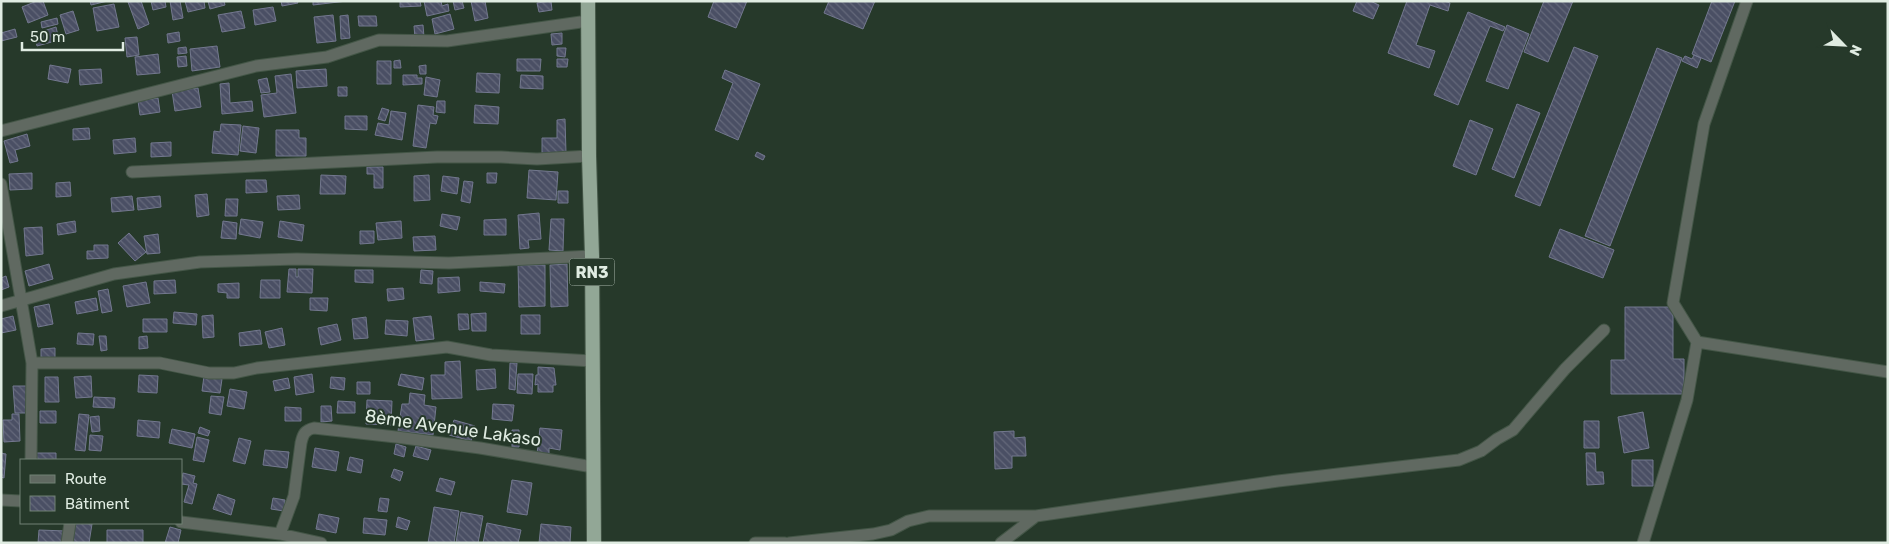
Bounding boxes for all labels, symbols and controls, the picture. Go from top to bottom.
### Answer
scale bar [22,20,124,52]
north arrow [1819,20,1869,70]
text: 50 m [30,28,65,46]
text: N [1846,42,1865,58]
road number: RN3 [570,258,614,286]
street label: 8ème Avenue Lakaso [364,405,542,451]
legend [20,459,182,524]
text: Route [65,470,107,488]
text: Bâtiment [65,495,129,513]

